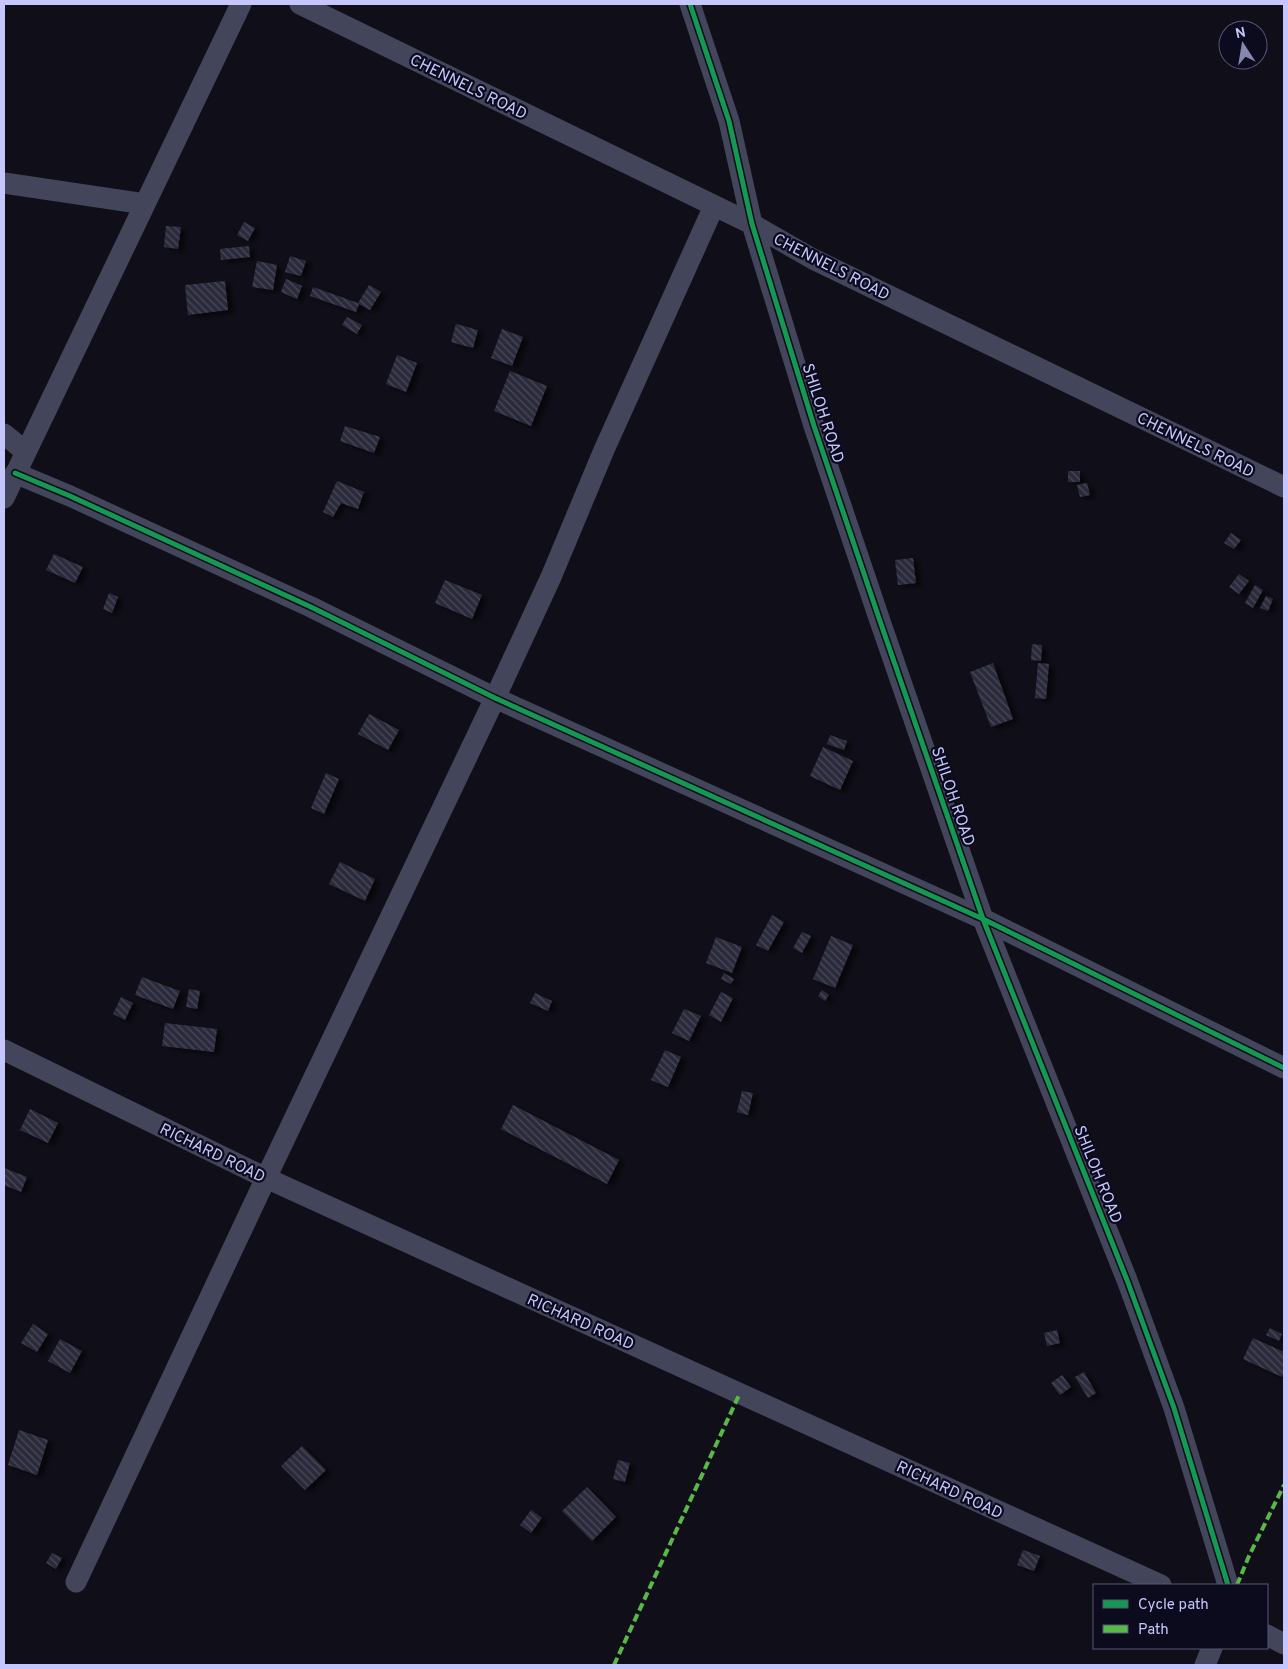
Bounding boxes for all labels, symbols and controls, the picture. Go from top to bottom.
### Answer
north arrow [1218,20,1268,70]
text: N [1234,24,1247,43]
street label: CHENNELS ROAD [406,51,530,125]
street label: CHENNELS ROAD [770,230,893,306]
street label: SHILOH ROAD [797,361,848,466]
street label: CHENNELS ROAD [1133,409,1257,483]
street label: SHILOH ROAD [926,744,978,849]
street label: RICHARD ROAD [156,1120,268,1188]
street label: SHILOH ROAD [1068,1123,1126,1227]
street label: RICHARD ROAD [524,1290,637,1355]
street label: RICHARD ROAD [893,1457,1006,1524]
legend [1093,1584,1268,1649]
text: Cycle path [1138,1596,1209,1615]
text: Path [1138,1621,1169,1640]

